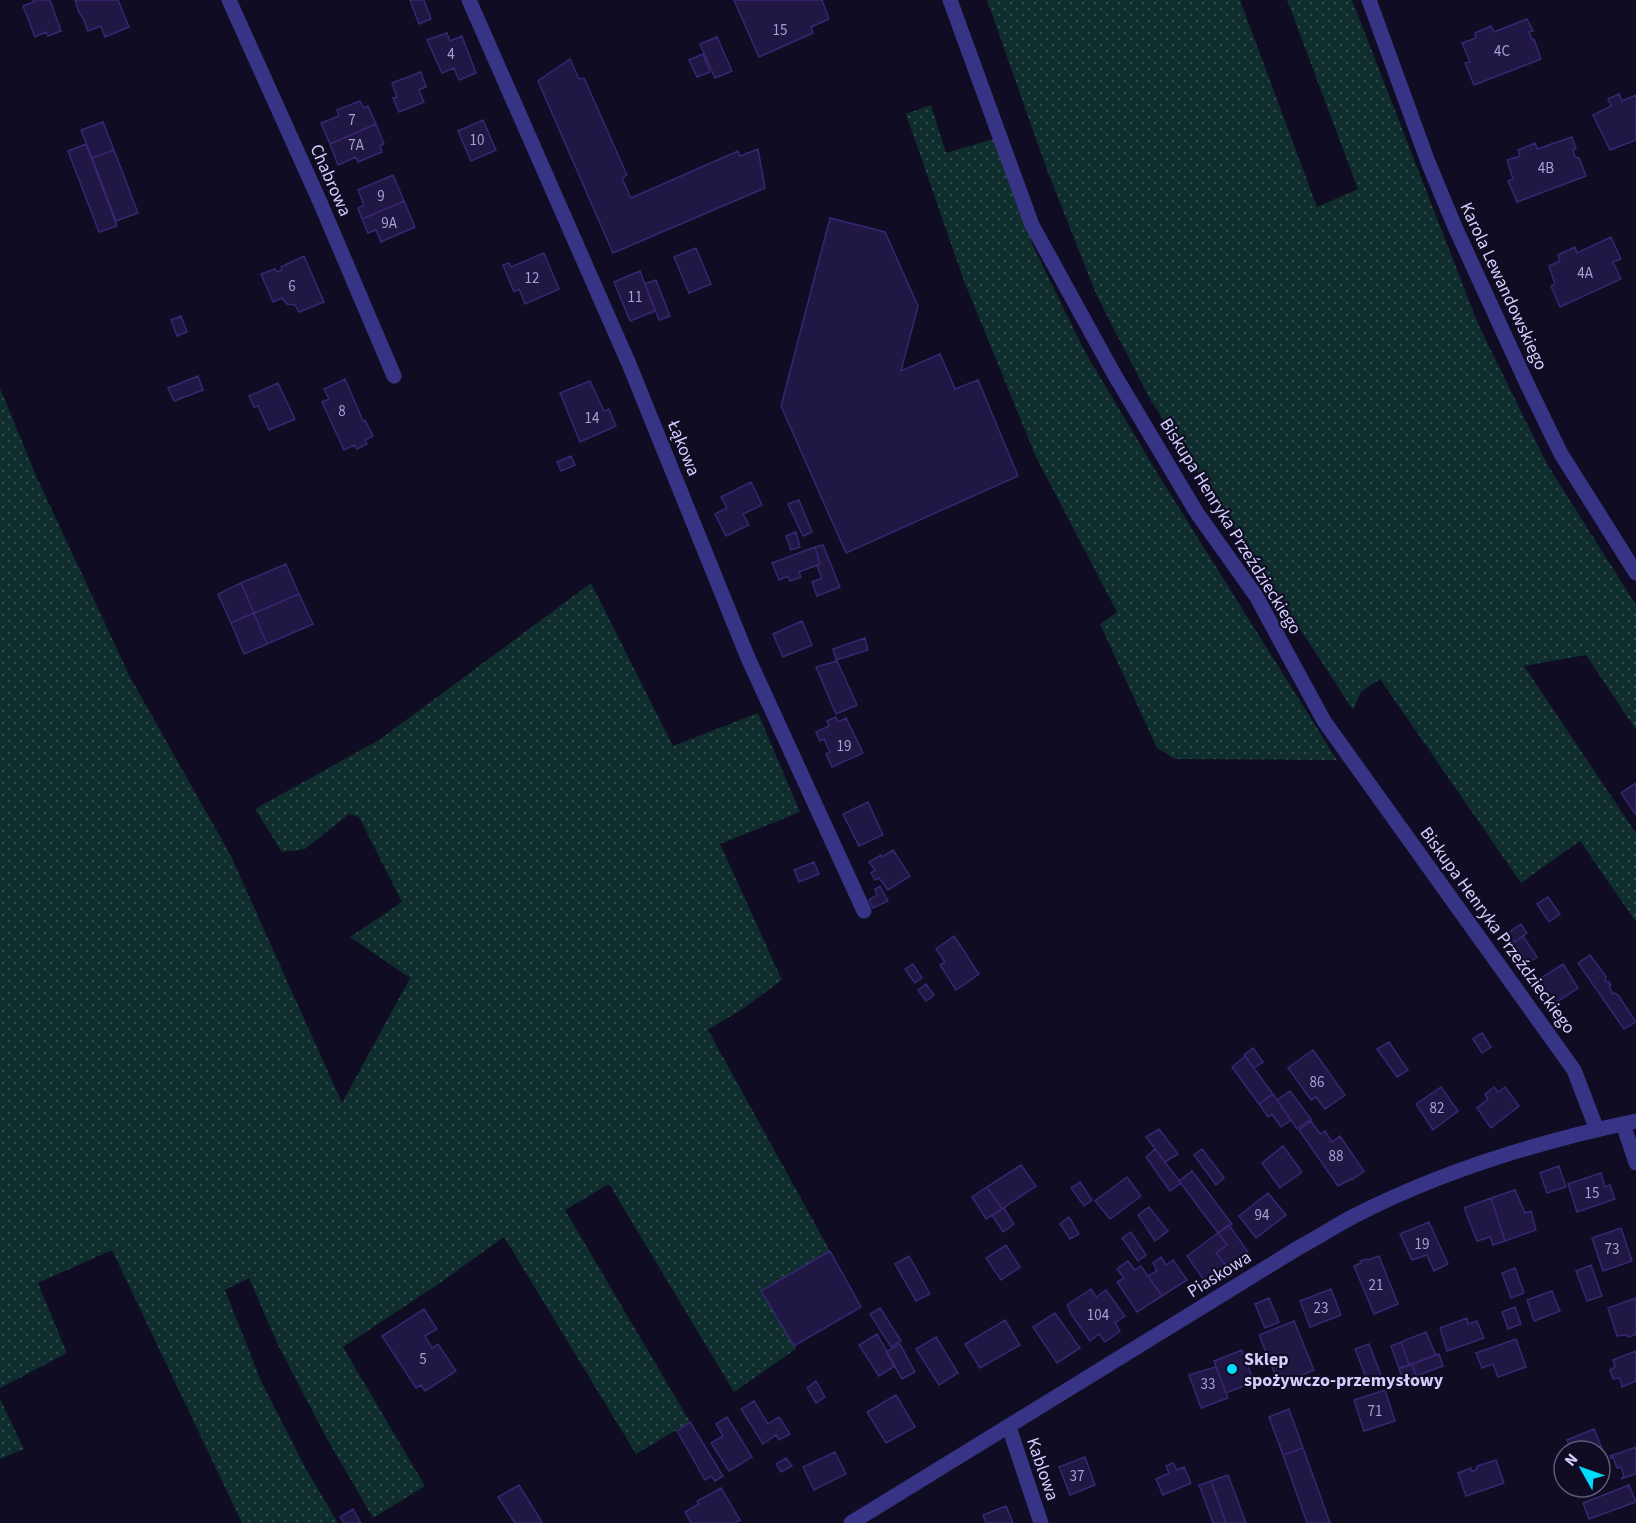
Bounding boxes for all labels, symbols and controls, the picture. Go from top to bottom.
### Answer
house number: 15 [773,20,787,41]
house number: 4C [1494,41,1510,62]
house number: 4 [447,44,455,65]
house number: 7 [348,110,356,131]
house number: 10 [470,130,484,151]
house number: 7A [348,135,365,156]
street label: Chabrowa [304,140,358,220]
house number: 4B [1538,158,1554,179]
house number: 9 [377,186,385,207]
street label: Karola Lewandowskiego [1454,198,1553,374]
house number: 9A [381,213,398,234]
house number: 4A [1577,263,1594,284]
house number: 12 [525,268,539,289]
house number: 6 [288,276,296,297]
house number: 11 [628,287,642,308]
house number: 8 [338,401,346,422]
house number: 14 [585,408,600,429]
street label: Biskupa Henryka Przeździeckiego [1154,413,1308,639]
street label: Łąkowa [661,416,706,480]
house number: 19 [837,736,851,757]
street label: Biskupa Henryka Przeździeckiego [1414,822,1581,1039]
house number: 86 [1310,1072,1324,1093]
house number: 82 [1430,1098,1444,1119]
house number: 88 [1329,1146,1343,1167]
house number: 15 [1585,1183,1599,1204]
house number: 94 [1255,1205,1270,1226]
house number: 19 [1415,1234,1429,1255]
house number: 73 [1605,1239,1619,1260]
street label: Piaskowa [1182,1245,1256,1304]
house number: 21 [1369,1275,1383,1296]
house number: 23 [1314,1298,1328,1319]
house number: 104 [1087,1305,1110,1326]
place label: Sklep spożywczo-przemysłowy [1244,1347,1444,1393]
house number: 5 [419,1349,427,1370]
marker: Sklep spożywczo-przemysłowy [1225,1362,1239,1376]
house number: 33 [1201,1374,1215,1395]
house number: 71 [1368,1401,1382,1422]
street label: Kablowa [1020,1434,1065,1504]
north arrow [1552,1439,1612,1499]
text: N [1559,1449,1583,1471]
house number: 37 [1070,1466,1084,1487]

